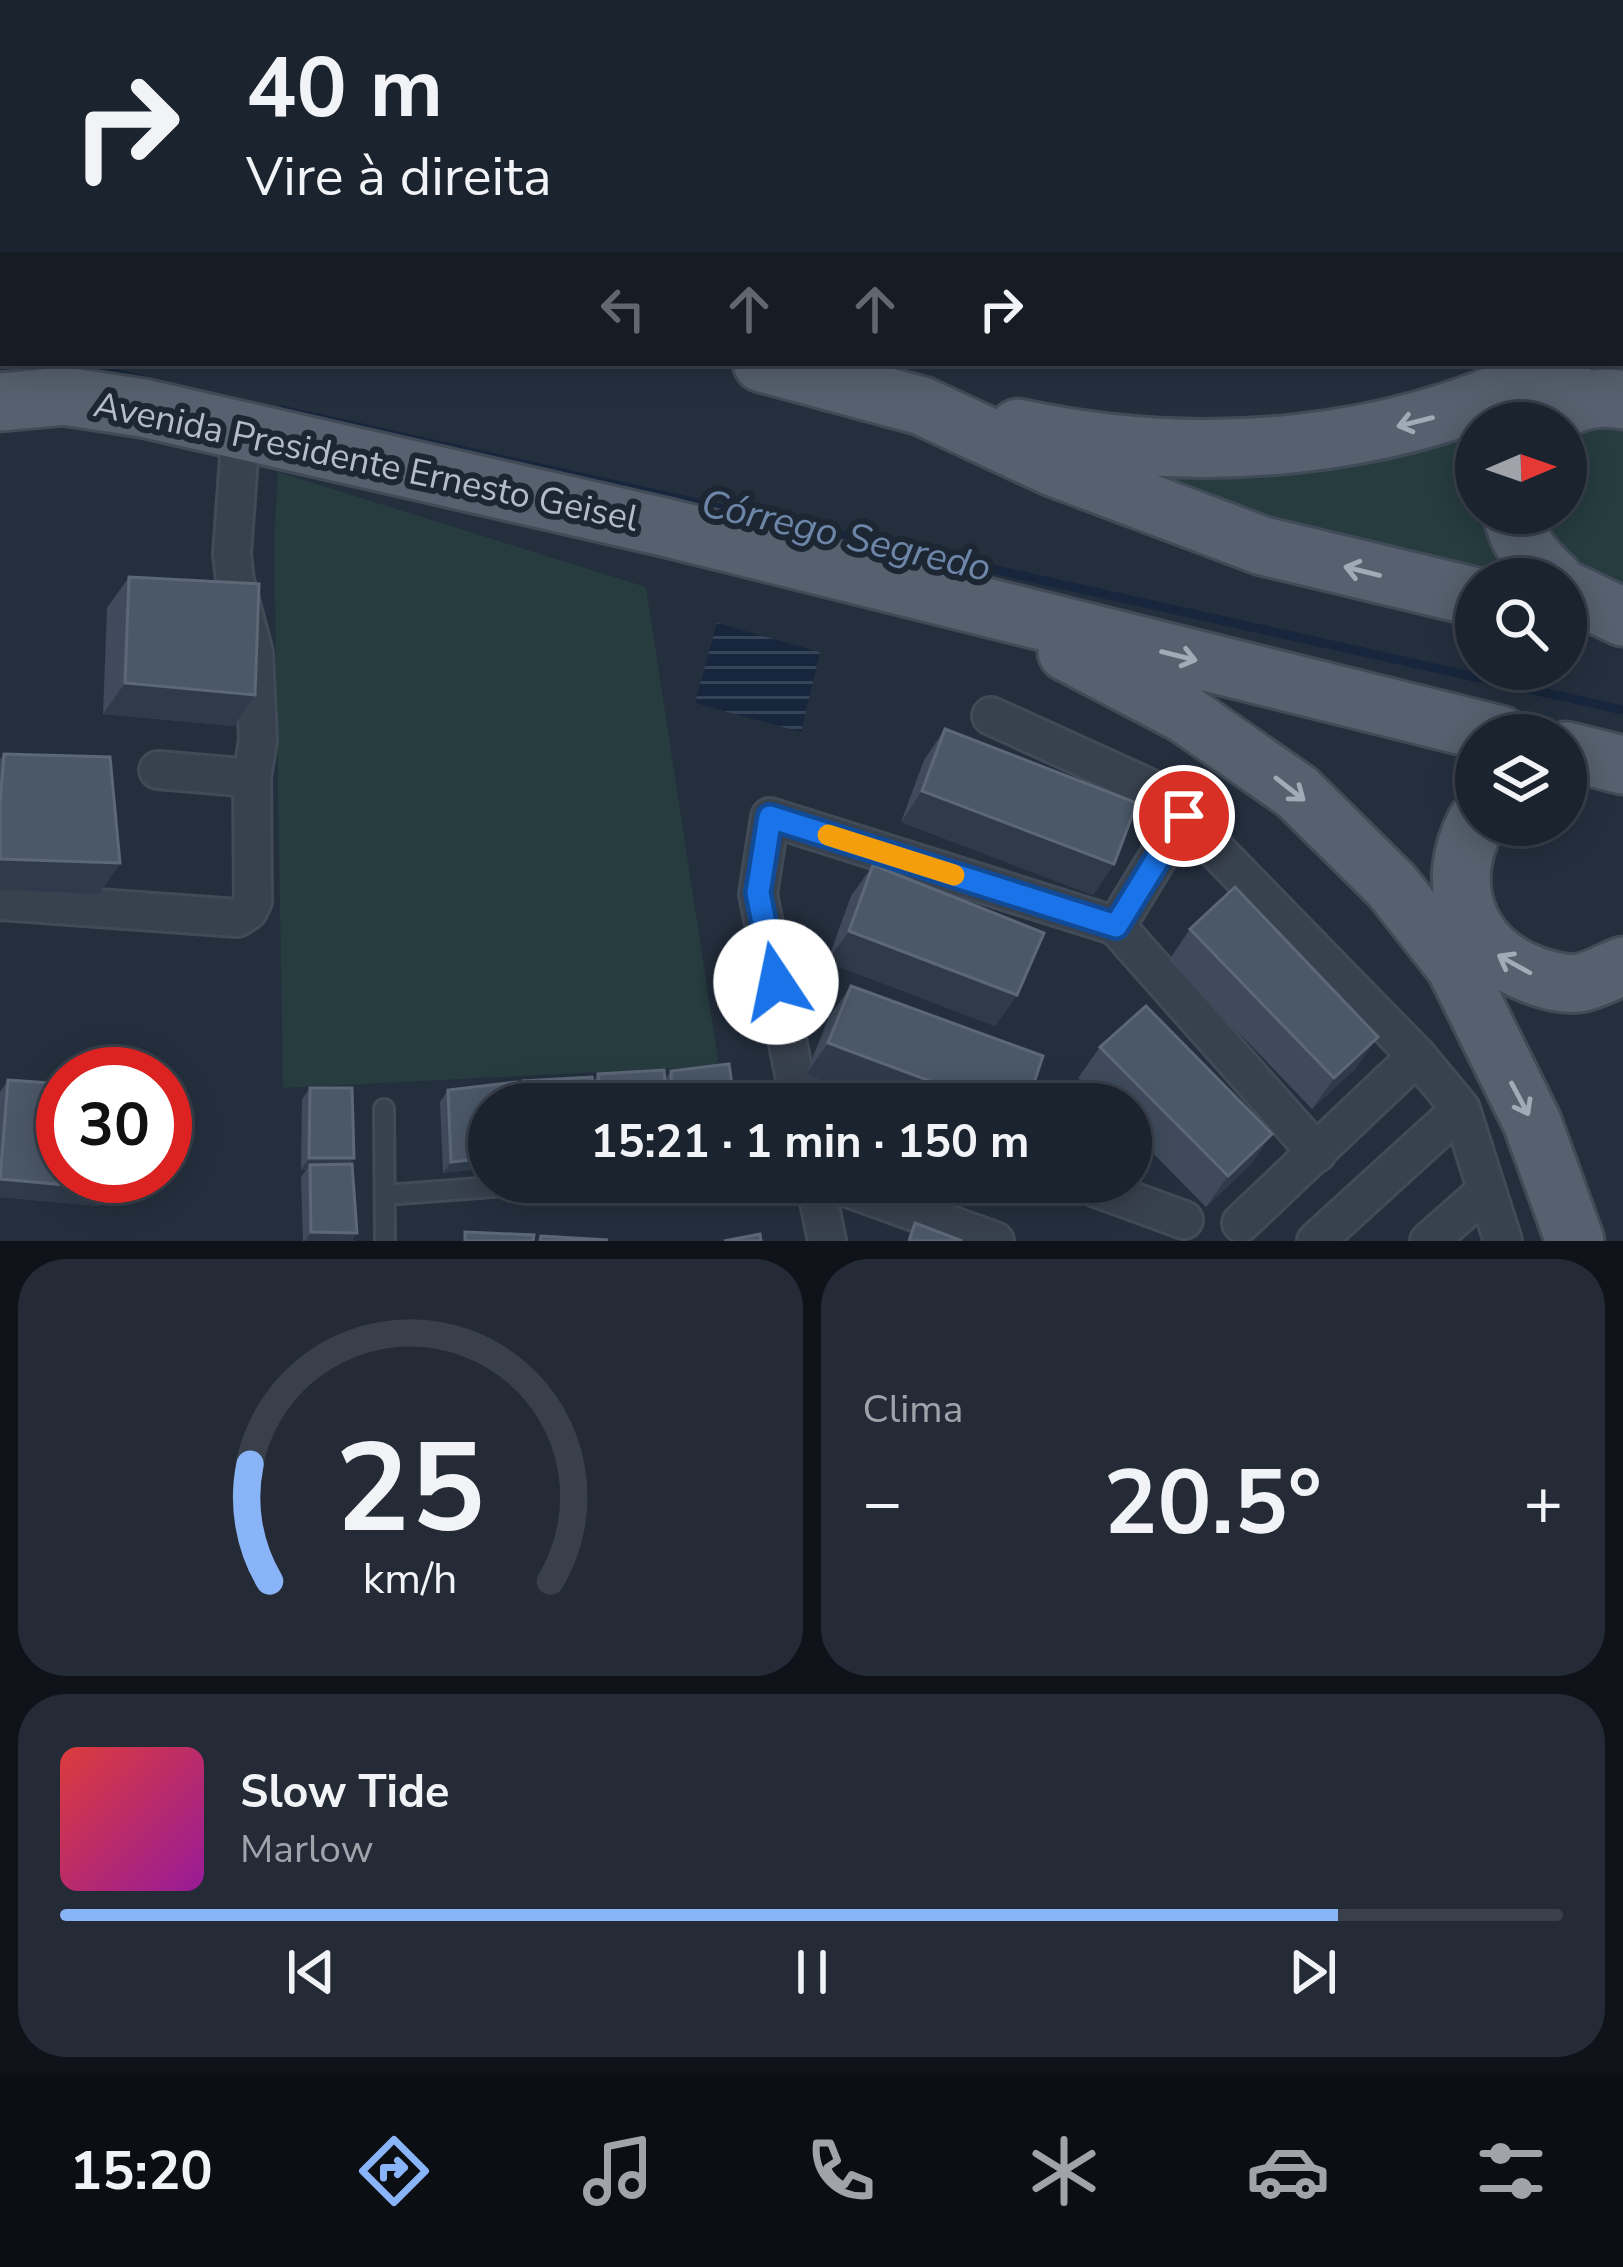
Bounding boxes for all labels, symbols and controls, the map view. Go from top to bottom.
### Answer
text: 40 m [246,31,443,146]
icon: right [48,48,204,204]
text: Vire à direita [246,140,552,214]
icon: left [590,276,656,342]
icon: ahead [716,276,782,342]
icon: ahead [842,276,908,342]
icon: right [968,276,1034,342]
street label: Avenida Presidente Ernesto Geisel [89,380,643,544]
north arrow [1455,402,1587,534]
map controls [1455,402,1587,846]
one-way arrow [1397,412,1435,434]
water label: Córrego Segredo [696,477,996,595]
button: search [1455,558,1587,690]
one-way arrow [1344,559,1382,581]
one-way arrow [1159,646,1197,668]
button: layers [1455,714,1587,846]
pin [1133,765,1235,867]
one-way arrow [1274,775,1306,802]
icon: arrive [1151,783,1217,849]
position arrow [713,919,839,1045]
one-way arrow [1497,952,1532,975]
speed limit sign: 30 [36,1047,192,1203]
one-way arrow [1509,1080,1532,1115]
text: 15:21 · 1 min · 150 m [590,1112,1030,1173]
text: Clima [863,1383,963,1436]
text: 25 [335,1404,485,1574]
text: 20.5° [1104,1442,1322,1565]
text: − [863,1458,902,1548]
text: + [1523,1458,1563,1548]
text: km/h [363,1549,458,1607]
text: Slow Tide [240,1762,449,1823]
text: Marlow [240,1823,374,1876]
icon: previous [278,1939,344,2005]
icon: pause [779,1939,845,2005]
icon: next [1280,1939,1346,2005]
icon: directions [352,2129,436,2213]
icon: music [576,2129,660,2213]
icon: phone [799,2129,883,2213]
icon: climate [1022,2129,1106,2213]
icon: car [1246,2129,1330,2213]
icon: filters [1469,2129,1553,2213]
text: 15:20 [70,2134,213,2208]

